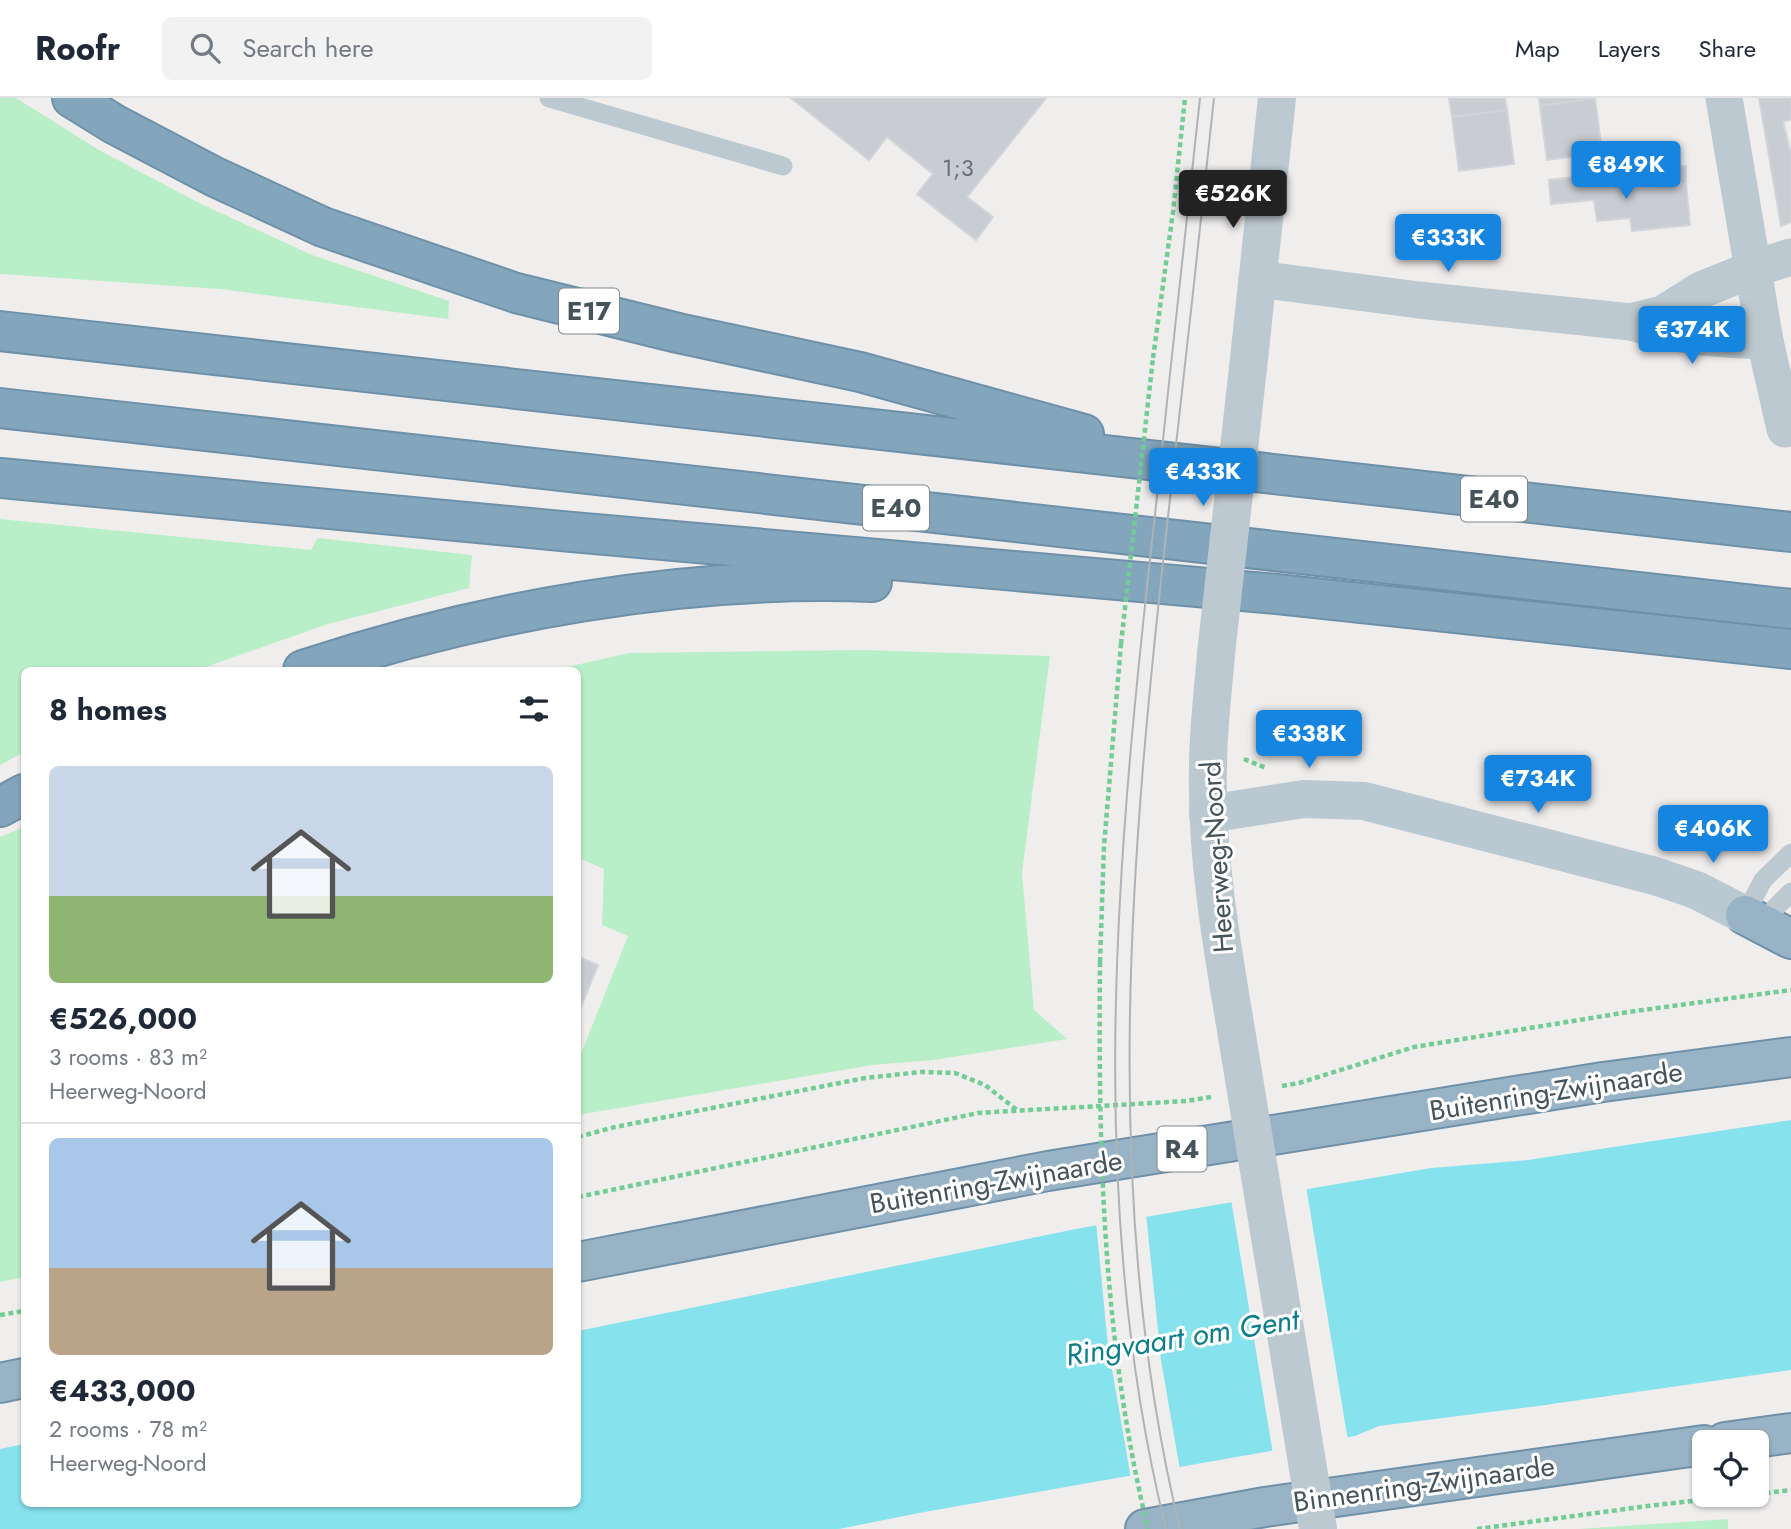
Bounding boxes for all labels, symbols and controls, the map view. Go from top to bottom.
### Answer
search box [162,17,652,80]
text: Roofr [35,25,120,72]
icon: search [186,29,224,67]
text: Search here [242,29,374,67]
text: Map [1515,31,1560,66]
text: Layers [1598,31,1660,66]
text: Share [1698,31,1756,66]
pin: €849K [1577,141,1675,201]
text: €849K [1587,147,1665,181]
house number: 1;3 [942,150,974,185]
pin: €526K [1184,170,1282,230]
text: €526K [1195,176,1271,210]
pin: €333K [1399,214,1497,274]
text: €333K [1411,220,1485,254]
road number: E17 [559,288,619,333]
pin: €374K [1643,306,1741,366]
text: €374K [1654,312,1730,346]
pin: €433K [1154,448,1252,508]
text: €433K [1165,454,1241,488]
road number: E40 [1461,476,1527,522]
road number: E40 [863,486,929,530]
text: 8 homes [49,688,167,731]
icon: filters [515,690,553,728]
pin: €338K [1260,710,1358,770]
text: €338K [1272,716,1346,750]
pin: €734K [1489,756,1587,815]
street label: Heerweg-Noord [1190,760,1244,954]
text: €734K [1500,761,1576,795]
pin: €406K [1664,806,1762,865]
icon: home [238,811,364,937]
text: €406K [1674,811,1752,845]
text: €526,000 [49,997,197,1040]
text: 3 rooms · 83 m² [49,1040,207,1074]
street label: Buitenring-Zwijnaarde [1427,1051,1685,1131]
text: Heerweg-Noord [49,1074,207,1108]
road number: R4 [1158,1126,1206,1172]
street label: Buitenring-Zwijnaarde [867,1140,1125,1224]
icon: home [238,1183,364,1309]
water label: Ringvaart om Gent [1062,1297,1303,1377]
text: €433,000 [49,1369,196,1412]
text: 2 rooms · 78 m² [49,1412,207,1446]
map controls [1692,1430,1769,1507]
button: locate [1692,1430,1769,1507]
street label: Binnenring-Zwijnaarde [1291,1445,1557,1523]
text: Heerweg-Noord [49,1446,207,1480]

